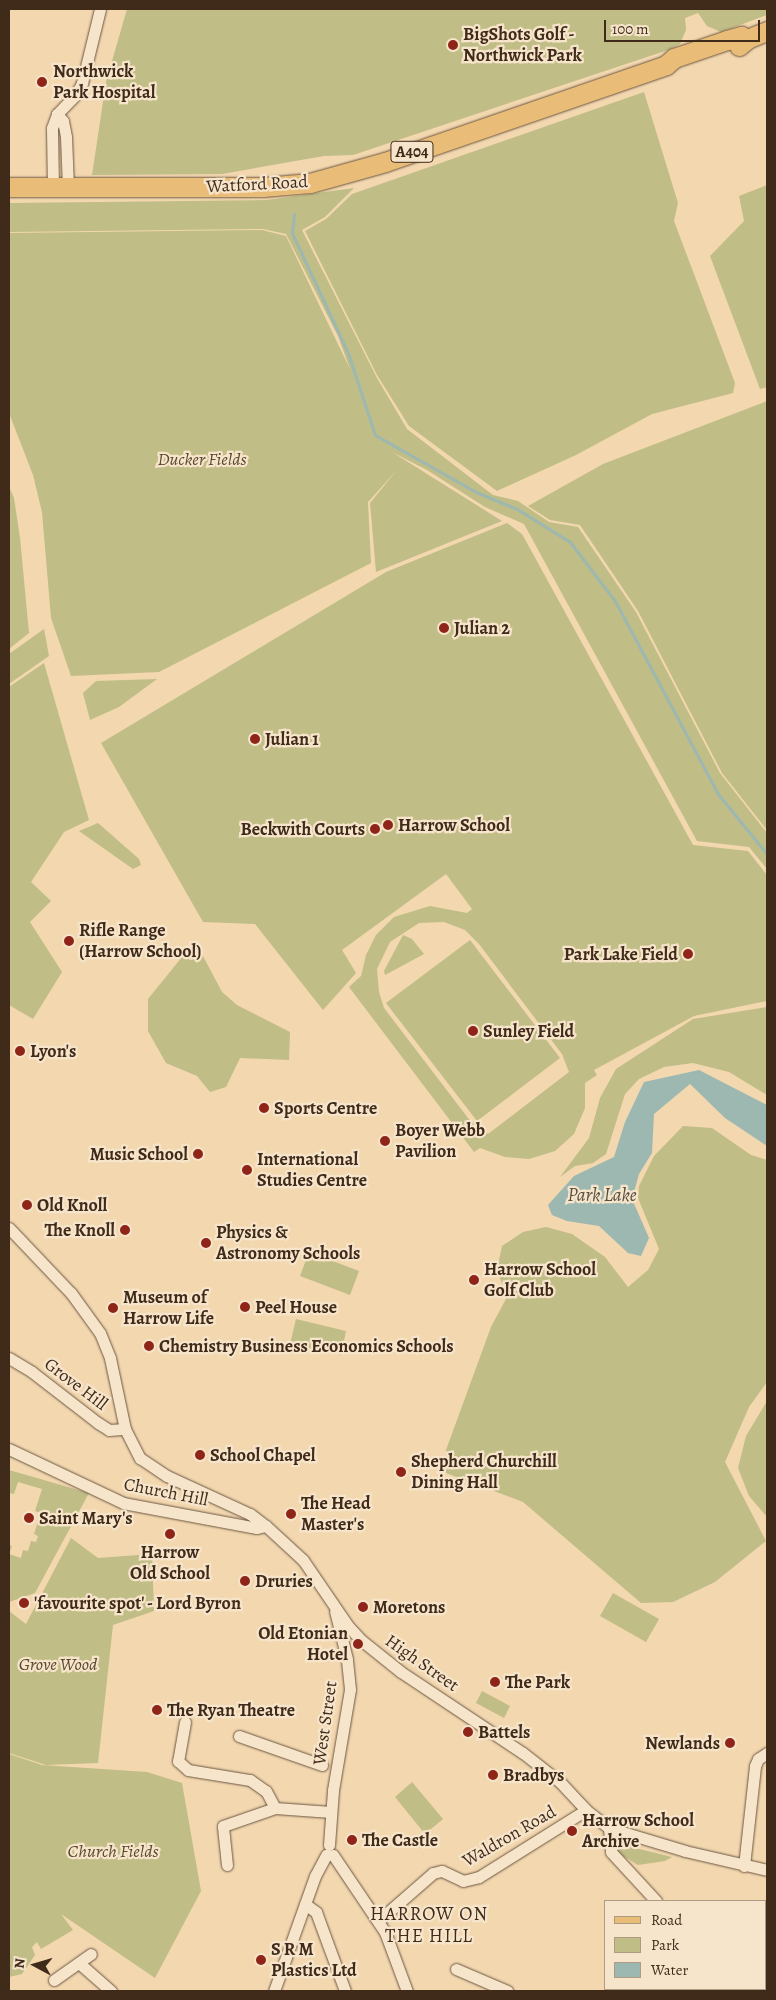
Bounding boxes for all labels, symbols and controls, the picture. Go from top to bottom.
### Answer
scale bar [606,10,762,42]
text: 100 m [612,19,649,39]
place label: BigShots Golf - Northwick Park [463,24,582,66]
marker: BigShots Golf - Northwick Park [447,39,459,51]
place label: Northwick Park Hospital [53,61,155,104]
marker: Northwick Park Hospital [35,75,49,89]
road number: A404 [390,138,434,166]
street label: Watford Road [206,171,308,197]
park label: Ducker Fields [157,448,247,470]
place label: Julian 2 [454,617,510,639]
marker: Julian 2 [438,622,450,634]
place label: Julian 1 [265,728,319,750]
marker: Julian 1 [249,733,261,745]
place label: Harrow School [398,814,510,836]
place label: Beckwith Courts [240,818,365,840]
marker: Harrow School [382,819,394,831]
marker: Beckwith Courts [369,823,381,835]
place label: Rifle Range (Harrow School) [79,920,202,962]
marker: Rifle Range (Harrow School) [63,935,75,947]
place label: Park Lake Field [564,943,678,965]
marker: Park Lake Field [682,948,694,960]
place label: Sunley Field [483,1020,574,1042]
marker: Sunley Field [467,1025,479,1037]
place label: Lyon's [30,1040,76,1062]
marker: Lyon's [14,1045,26,1057]
place label: Sports Centre [274,1097,377,1119]
marker: Sports Centre [258,1102,270,1114]
place label: Boyer Webb Pavilion [395,1120,485,1162]
marker: Boyer Webb Pavilion [379,1135,391,1147]
place label: Music School [90,1143,188,1165]
marker: Music School [192,1148,204,1160]
place label: International Studies Centre [257,1149,367,1192]
marker: International Studies Centre [241,1164,253,1176]
water label: Park Lake [567,1185,637,1207]
place label: Old Knoll [37,1194,107,1216]
marker: Old Knoll [21,1199,33,1211]
place label: The Knoll [44,1219,115,1241]
place label: Physics & Astronomy Schools [216,1222,360,1264]
marker: The Knoll [119,1224,131,1236]
marker: Physics & Astronomy Schools [200,1237,212,1249]
place label: Harrow School Golf Club [484,1259,596,1302]
marker: Harrow School Golf Club [468,1274,480,1286]
place label: Museum of Harrow Life [123,1287,214,1330]
place label: Peel House [255,1296,337,1318]
marker: Peel House [239,1301,251,1313]
marker: Museum of Harrow Life [107,1302,119,1314]
place label: Chemistry Business Economics Schools [159,1335,454,1357]
marker: Chemistry Business Economics Schools [143,1340,155,1352]
street label: Grove Hill [40,1353,112,1415]
place label: School Chapel [210,1444,316,1466]
marker: School Chapel [194,1449,206,1461]
place label: Shepherd Churchill Dining Hall [411,1451,557,1494]
marker: Shepherd Churchill Dining Hall [395,1466,407,1478]
street label: Church Hill [122,1473,210,1511]
place label: The Head Master's [301,1493,371,1536]
place label: Saint Mary's [39,1507,133,1529]
marker: The Head Master's [285,1508,297,1520]
marker: Saint Mary's [23,1512,35,1524]
marker: Harrow Old School [164,1528,176,1540]
place label: Harrow Old School [130,1542,210,1585]
place label: Druries [255,1570,313,1592]
marker: Druries [239,1575,251,1587]
place label: 'favourite spot' - Lord Byron [34,1592,242,1614]
place label: Moretons [373,1596,445,1618]
marker: 'favourite spot' - Lord Byron [18,1597,30,1609]
marker: Moretons [357,1601,369,1613]
place label: Old Etonian Hotel [258,1623,348,1666]
street label: High Street [381,1630,463,1696]
marker: Old Etonian Hotel [352,1638,364,1650]
park label: Grove Wood [19,1653,97,1675]
place label: The Park [505,1671,570,1693]
marker: The Park [489,1676,501,1688]
street label: West Street [308,1680,342,1766]
place label: The Ryan Theatre [167,1699,295,1721]
marker: The Ryan Theatre [151,1704,163,1716]
place label: Battels [478,1721,530,1743]
marker: Battels [462,1726,474,1738]
place label: Newlands [645,1732,720,1754]
marker: Newlands [724,1737,736,1749]
place label: Bradbys [503,1764,564,1786]
marker: Bradbys [487,1769,499,1781]
street label: Waldron Road [458,1801,560,1871]
place label: Harrow School Archive [582,1810,694,1852]
marker: Harrow School Archive [566,1825,578,1837]
place label: The Castle [362,1829,438,1851]
marker: The Castle [346,1834,358,1846]
park label: Church Fields [67,1840,159,1862]
legend [604,1900,766,1990]
district label: HARROW ON THE HILL [369,1904,489,1948]
text: Road [651,1910,682,1930]
text: Park [651,1935,679,1955]
place label: S R M Plastics Ltd [271,1939,357,1982]
north arrow [10,1940,60,1990]
marker: S R M Plastics Ltd [255,1954,267,1966]
text: N [10,1957,30,1969]
text: Water [651,1960,688,1980]

